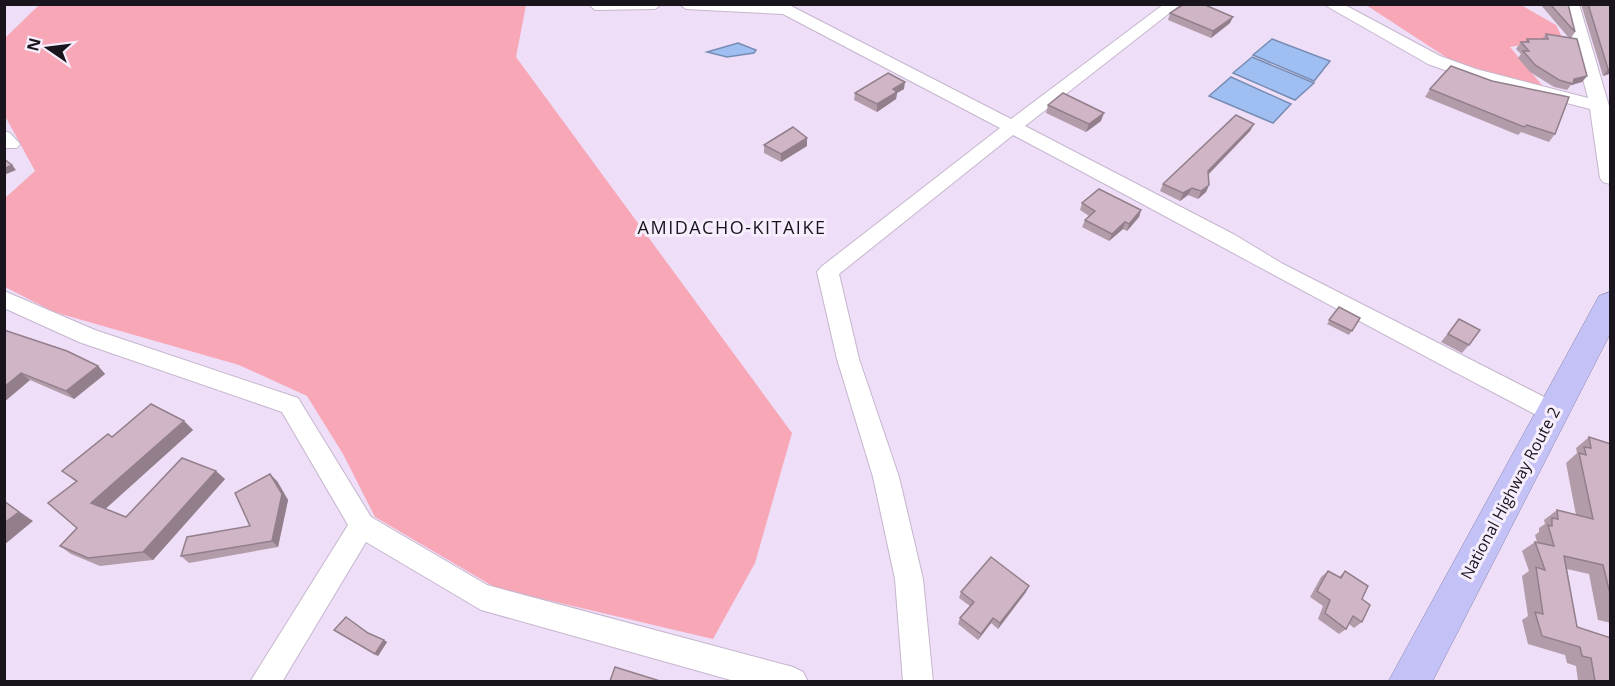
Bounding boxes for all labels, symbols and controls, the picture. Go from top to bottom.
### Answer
north arrow [18,18,78,78]
text: N [21,35,46,53]
district label: AMIDACHO-KITAIKE [638,215,826,239]
street label: National Highway Route 2 [1455,403,1565,583]

